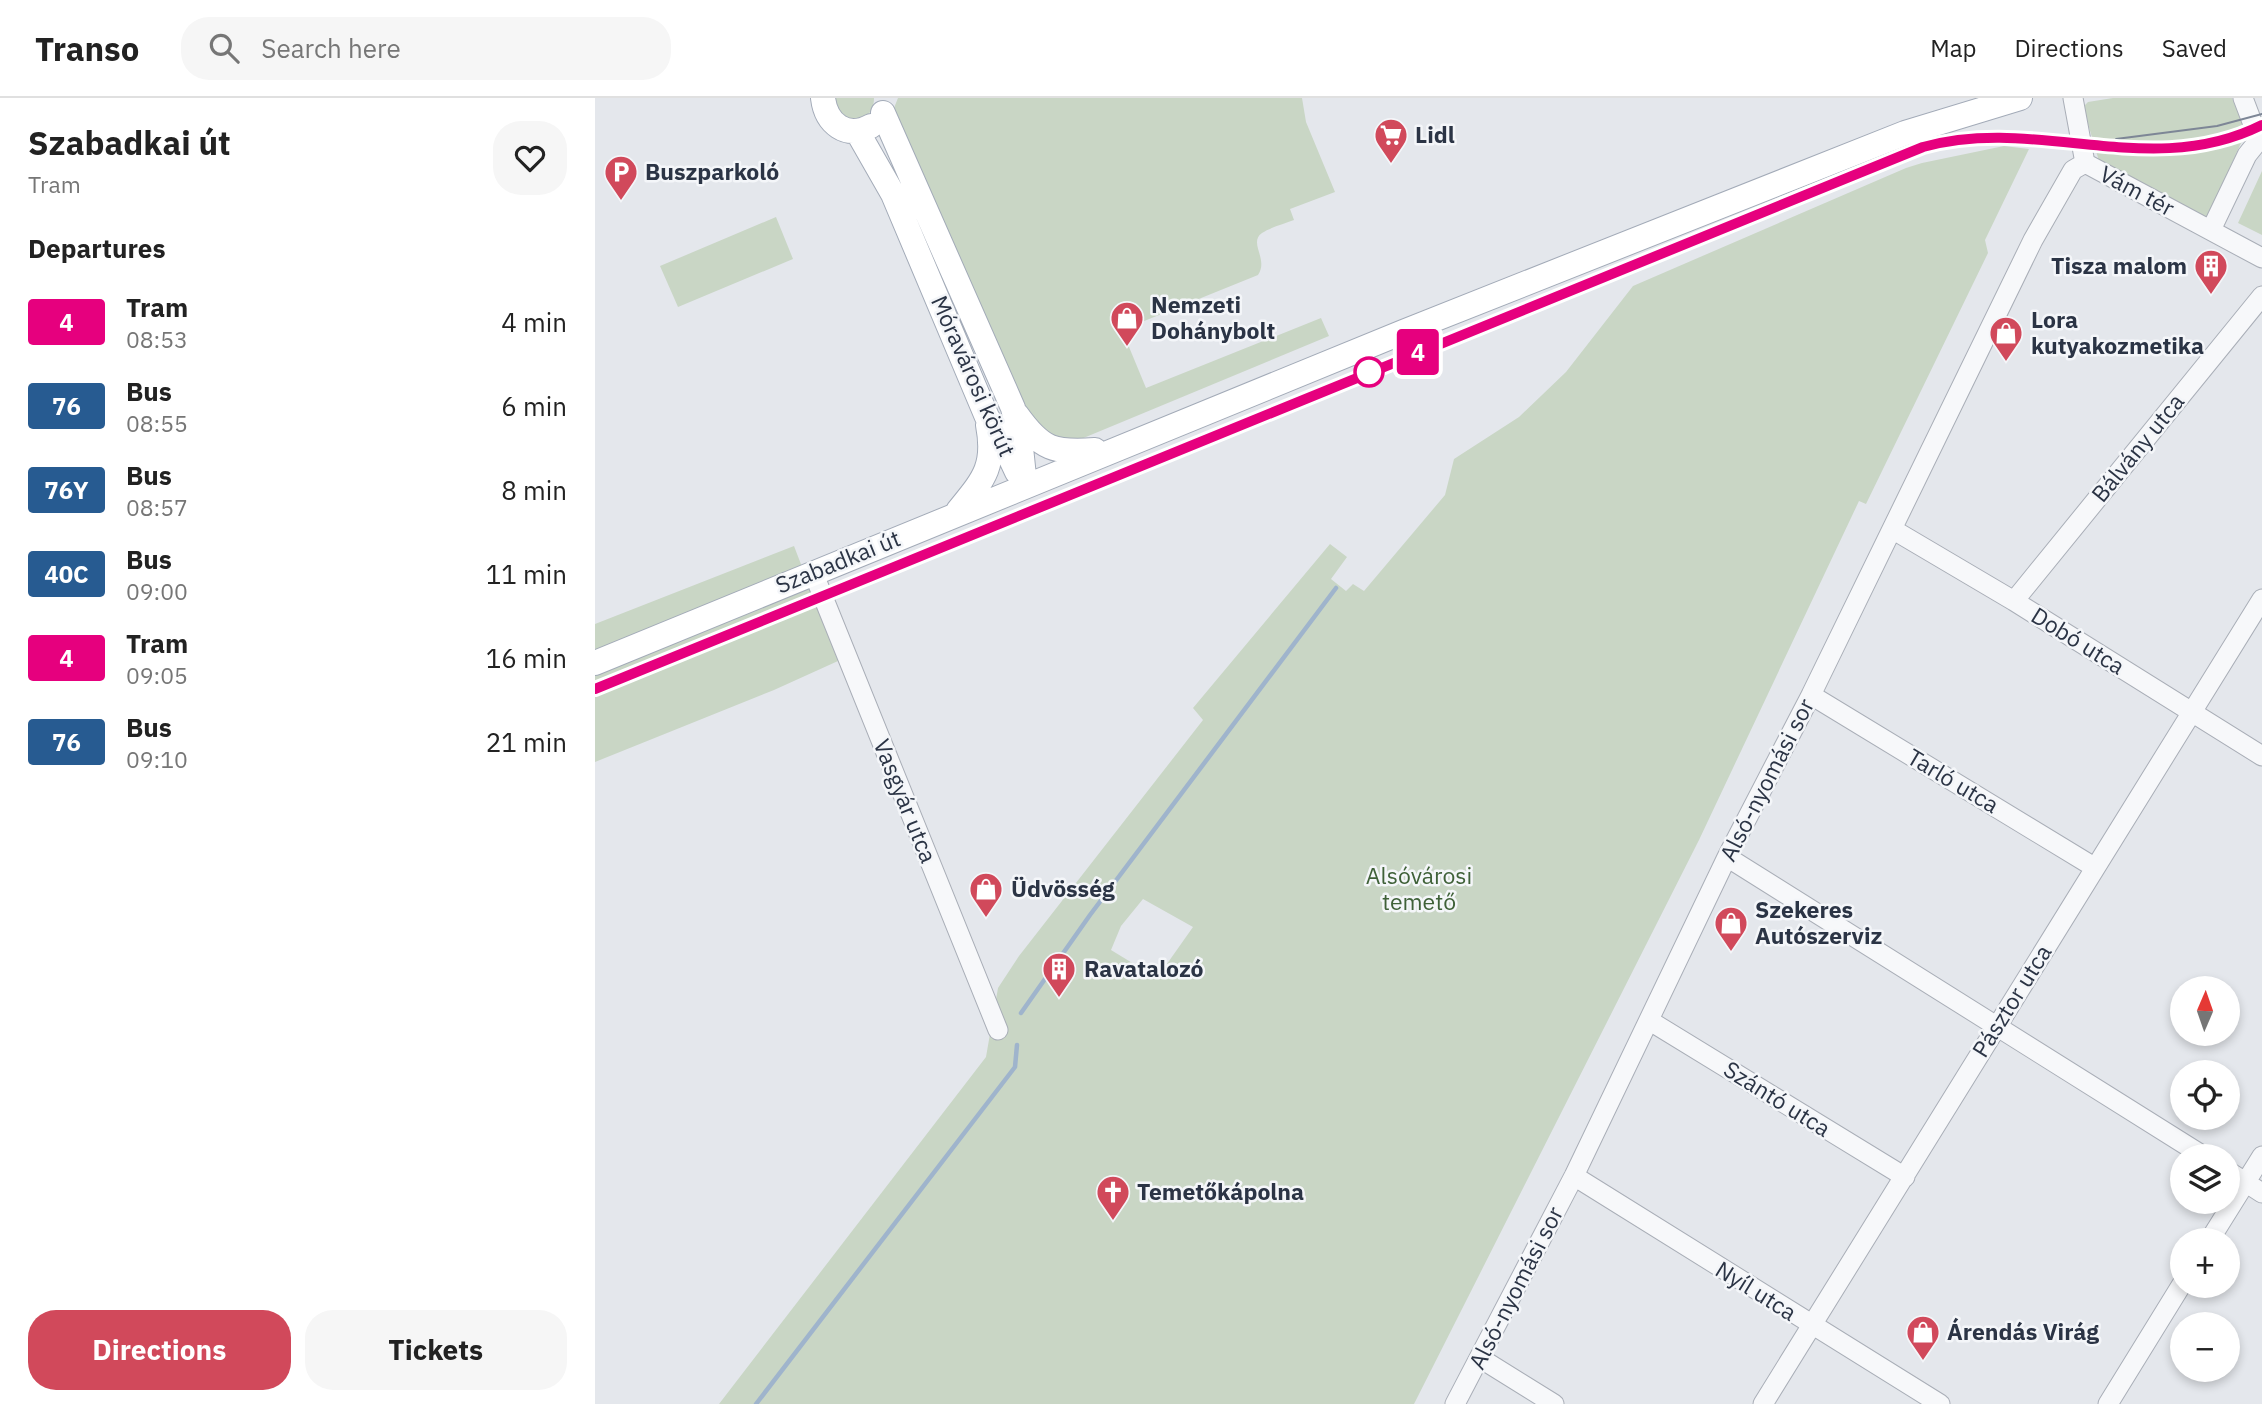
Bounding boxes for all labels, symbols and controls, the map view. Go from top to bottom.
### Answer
search box [181,17,671,80]
text: Transo [35,27,139,70]
icon: search [205,29,243,67]
text: Search here [261,31,401,65]
text: Map [1930,32,1976,64]
text: Directions [2014,32,2124,64]
text: Saved [2162,32,2227,64]
supermarket icon: Lidl [1372,116,1410,165]
place label: Lidl [1415,119,1455,149]
text: Szabadkai út [28,121,231,164]
button: heart [493,121,567,195]
parking icon: Buszparkoló [602,153,640,202]
place label: Buszparkoló [645,156,779,186]
street label: Vám tér [2095,158,2180,222]
text: Tram [28,169,81,199]
text: Departures [28,231,166,265]
building icon: Tisza malom [2192,247,2230,296]
place label: Tisza malom [2051,250,2187,280]
place label: Nemzeti Dohánybolt [1151,289,1275,345]
text: Tram [126,290,188,324]
street label: Móravárosi körút [925,290,1023,461]
shop icon: Nemzeti Dohánybolt [1108,299,1146,348]
place label: Lora kutyakozmetika [2031,304,2204,360]
text: 4 min [501,305,567,339]
text: 4 [59,306,74,338]
shop icon: Lora kutyakozmetika [1987,314,2025,363]
text: 08:53 [126,324,188,354]
line badge: 4 [1395,329,1441,375]
text: 4 [1411,336,1425,368]
unlabelled marker [1354,357,1384,387]
text: Bus [126,374,172,408]
street label: Bálvány utca [2084,387,2190,508]
text: 6 min [501,389,567,423]
text: 76 [52,390,81,422]
text: 08:55 [126,408,188,438]
text: Bus [126,458,172,492]
text: 8 min [501,473,567,507]
text: 76Y [44,474,89,506]
text: 08:57 [126,492,188,522]
street label: Szabadkai út [771,522,904,600]
text: Bus [126,542,172,576]
text: 11 min [486,557,567,591]
text: 40C [44,558,89,590]
text: 09:00 [126,576,188,606]
street label: Dobó utca [2026,600,2131,681]
text: Tram [126,626,188,660]
text: 16 min [486,641,567,675]
text: 4 [59,642,74,674]
text: 09:05 [126,660,188,690]
street label: Alsó-nyomási sor [1712,693,1820,866]
text: Bus [126,710,172,744]
text: 21 min [486,725,567,759]
text: 76 [52,726,81,758]
street label: Vasgyár utca [867,734,944,867]
street label: Tarló utca [1902,741,2005,819]
text: 09:10 [126,744,188,774]
park label: Alsóvárosi temető [1366,860,1472,916]
shop icon: Üdvösség [967,870,1005,919]
place label: Üdvösség [1011,873,1115,903]
place label: Szekeres Autószerviz [1755,894,1882,950]
shop icon: Szekeres Autószerviz [1712,904,1750,953]
street label: Pásztor utca [1965,939,2058,1062]
building icon: Ravatalozó [1040,950,1078,999]
place label: Ravatalozó [1084,953,1204,983]
north arrow [2170,976,2240,1046]
map controls [2170,976,2240,1382]
street label: Szántó utca [1718,1053,1837,1143]
button: locate [2170,1060,2240,1130]
button: layers [2170,1144,2240,1214]
church icon: Temetőkápolna [1094,1173,1132,1222]
place label: Temetőkápolna [1137,1176,1304,1206]
street label: Alsó-nyomási sor [1461,1201,1569,1374]
button: + [2170,1228,2240,1298]
street label: Nyíl utca [1710,1254,1803,1327]
button: Directions [28,1310,291,1390]
button: Tickets [305,1310,567,1390]
button: − [2170,1312,2240,1382]
shop icon: Árendás Virág [1904,1313,1942,1362]
place label: Árendás Virág [1947,1316,2099,1346]

